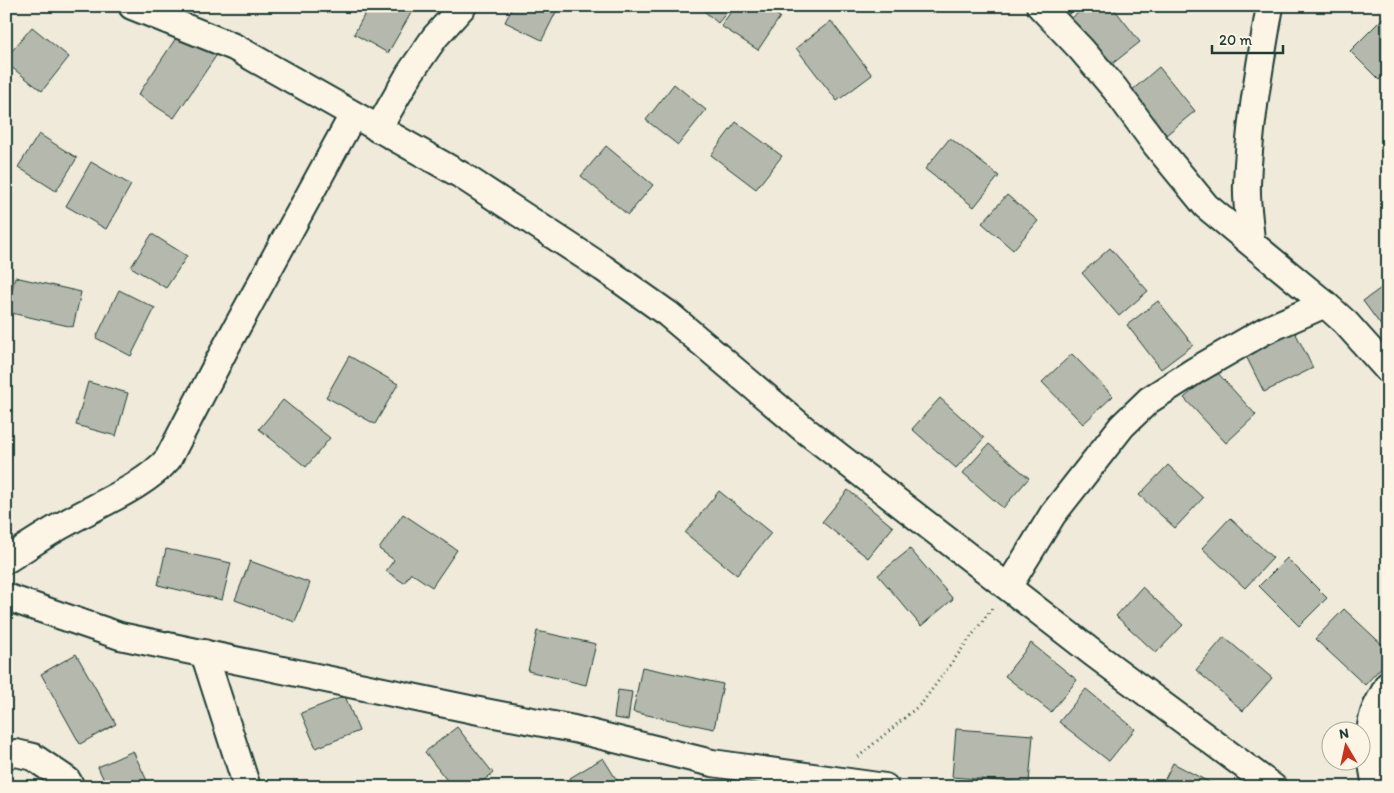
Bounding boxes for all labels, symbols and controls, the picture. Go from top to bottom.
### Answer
scale bar [1212,22,1283,54]
text: 20 m [1219,31,1253,49]
north arrow [1322,720,1372,770]
text: N [1338,725,1350,743]

